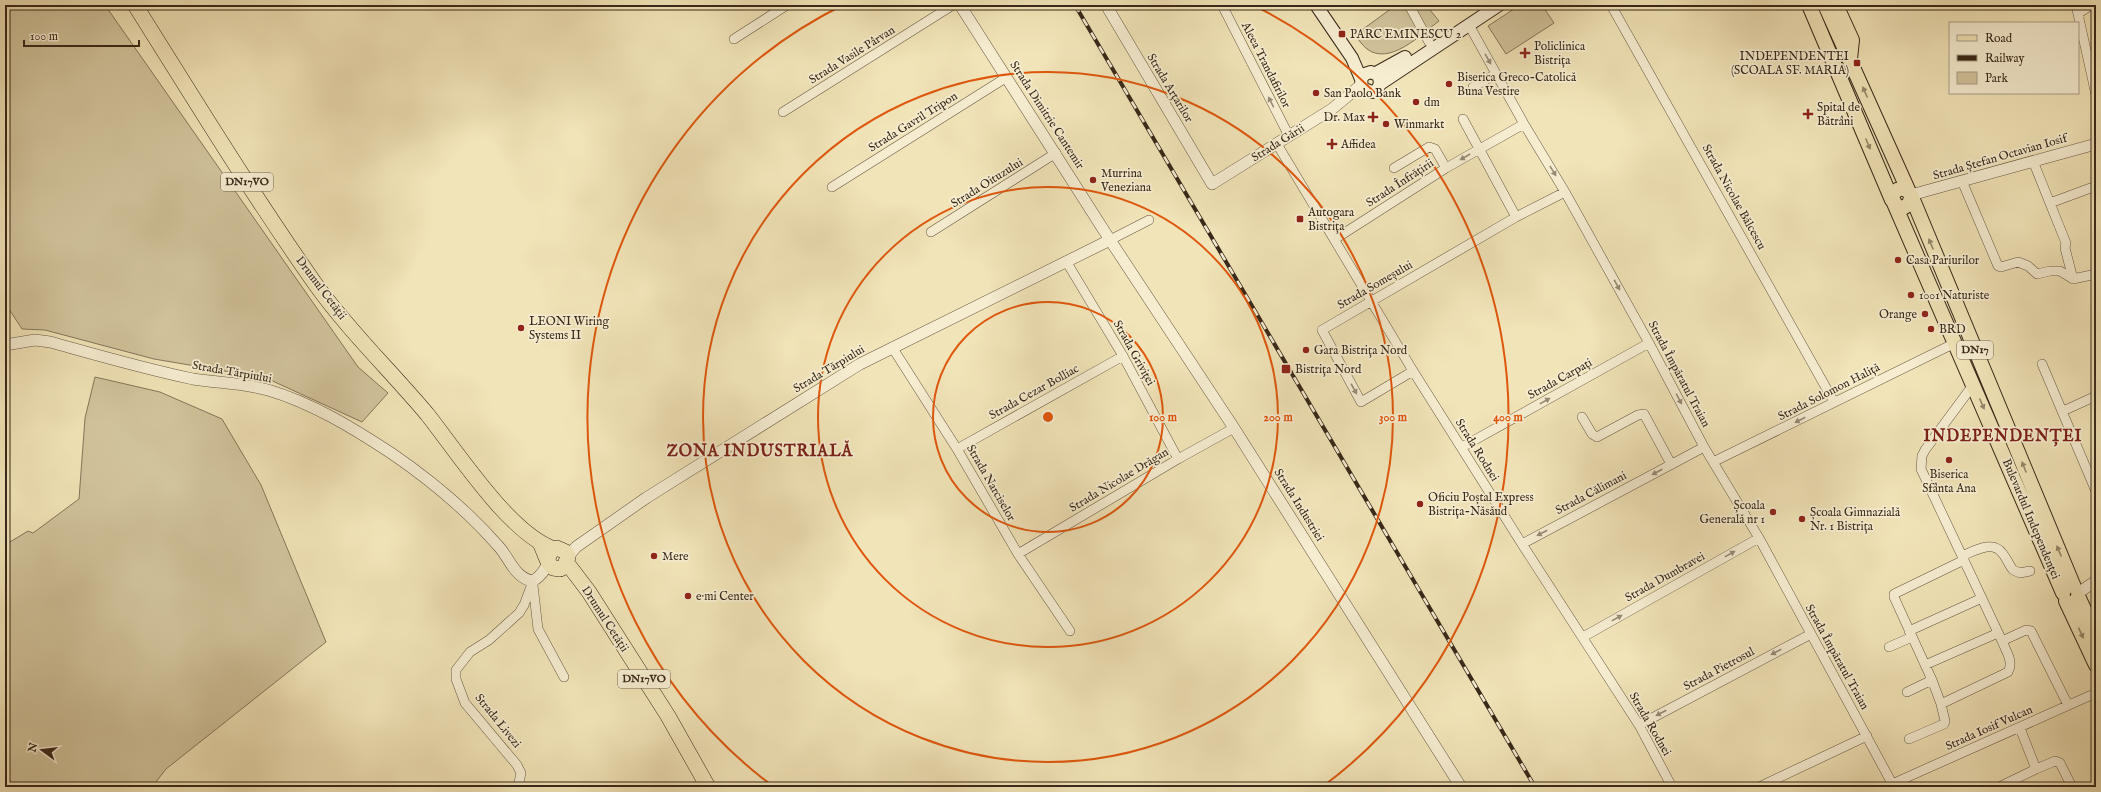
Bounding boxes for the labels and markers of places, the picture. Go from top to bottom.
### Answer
place label: PARC EMINESCU 2 [1350,27,1462,42]
marker: PARC EMINESCU 2 [1337,29,1347,39]
place label: Policlinica Bistrița [1534,39,1586,68]
marker: Policlinica Bistrița [1519,47,1531,59]
place label: INDEPENDENTEI (SCOALA SF. MARIA) [1731,49,1849,78]
marker: INDEPENDENTEI (SCOALA SF. MARIA) [1852,58,1862,68]
place label: Biserica Greco-Catolică Buna Vestire [1457,70,1577,99]
marker: Biserica Greco-Catolică Buna Vestire [1444,79,1454,89]
place label: San Paolo Bank [1324,86,1402,101]
marker: San Paolo Bank [1311,88,1321,98]
place label: dm [1424,95,1440,110]
marker: dm [1411,97,1421,107]
place label: Spital de Bătrâni [1817,100,1860,129]
marker: Spital de Bătrâni [1802,108,1814,120]
place label: Dr. Max [1324,110,1365,125]
marker: Dr. Max [1368,112,1378,122]
place label: Winmarkt [1394,117,1444,132]
marker: Winmarkt [1381,119,1391,129]
place label: Affidea [1340,137,1376,152]
marker: Affidea [1326,138,1338,150]
place label: Murrina Veneziana [1100,166,1152,195]
marker: Murrina Veneziana [1088,175,1098,185]
place label: Autogara Bistrița [1307,205,1355,234]
marker: Autogara Bistrița [1295,214,1305,224]
place label: Casa Pariurilor [1906,253,1980,268]
marker: Casa Pariurilor [1893,255,1903,265]
place label: 1001 Naturiste [1919,288,1990,303]
marker: 1001 Naturiste [1906,290,1916,300]
place label: Orange [1879,307,1917,322]
marker: Orange [1920,309,1930,319]
place label: LEONI Wiring Systems II [529,314,609,343]
place label: BRD [1939,322,1966,337]
marker: LEONI Wiring Systems II [516,323,526,333]
marker: BRD [1926,324,1936,334]
place label: Gara Bistrița Nord [1314,343,1408,358]
marker: Gara Bistrița Nord [1301,345,1311,355]
place label: Bistrița Nord [1295,362,1362,377]
marker: Bistrița Nord [1280,363,1292,375]
centre of rings [1041,410,1055,424]
marker: Biserica Sfânta Ana [1944,455,1954,465]
place label: Biserica Sfânta Ana [1922,467,1977,496]
place label: Oficiu Poștal Express Bistrița-Năsăud [1428,490,1534,519]
place label: Școala Generală nr 1 [1699,498,1766,527]
marker: Oficiu Poștal Express Bistrița-Năsăud [1415,499,1425,509]
place label: Școala Gimnazială Nr. 1 Bistrița [1810,505,1901,534]
marker: Școala Generală nr 1 [1768,507,1778,517]
marker: Școala Gimnazială Nr. 1 Bistrița [1797,514,1807,524]
place label: Mere [662,549,689,564]
marker: Mere [649,551,659,561]
place label: e·mi Center [696,589,754,604]
marker: e·mi Center [683,591,693,601]

